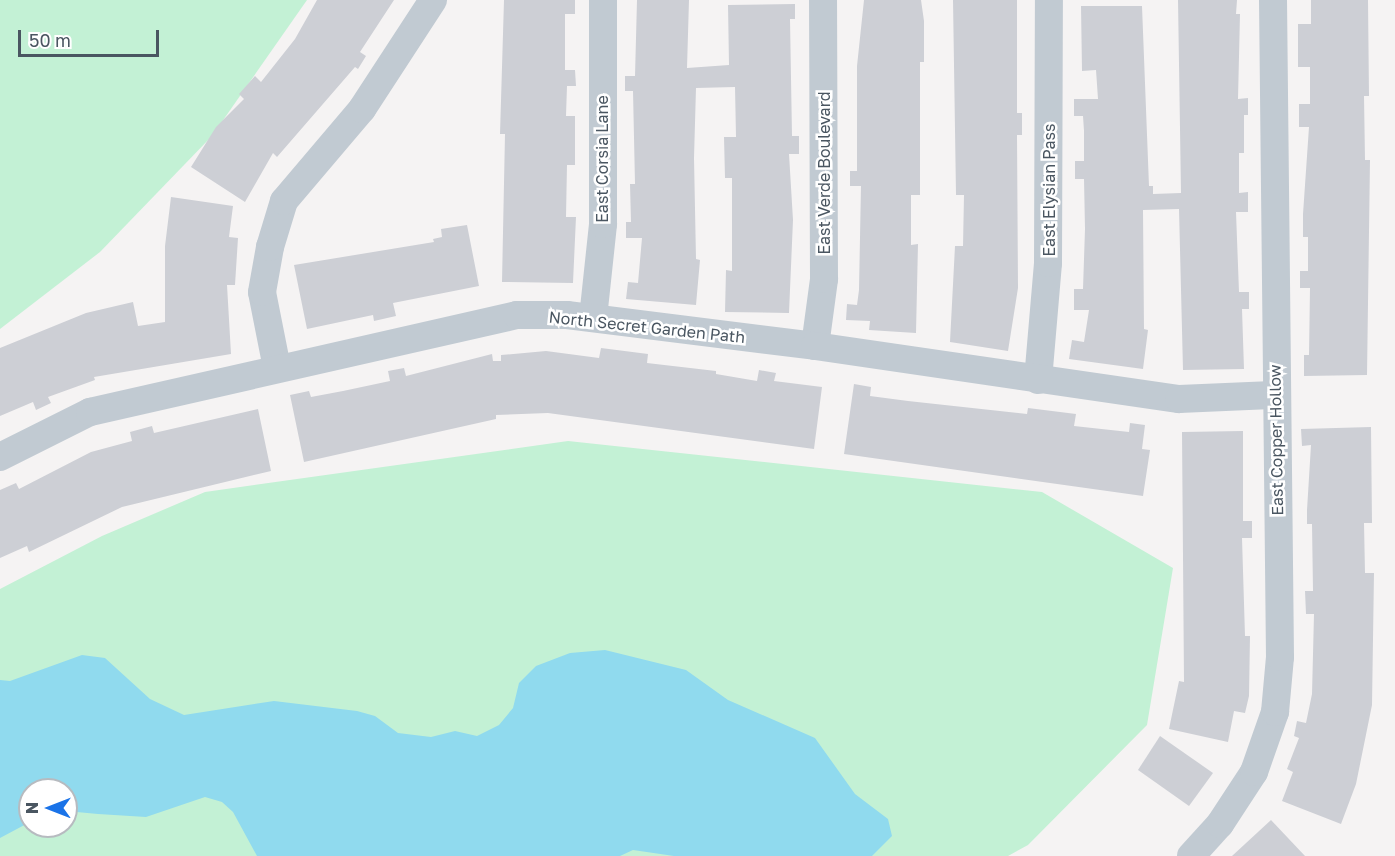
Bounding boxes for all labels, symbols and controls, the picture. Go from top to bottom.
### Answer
scale bar [21,18,162,56]
text: 50 m [29,29,71,51]
street label: East Verde Boulevard [814,91,834,255]
street label: East Corsia Lane [592,95,612,223]
street label: East Elysian Pass [1039,123,1059,257]
street label: North Secret Garden Path [548,307,746,347]
street label: East Copper Hollow [1265,364,1287,516]
north arrow [18,778,78,838]
text: N [22,802,42,814]

